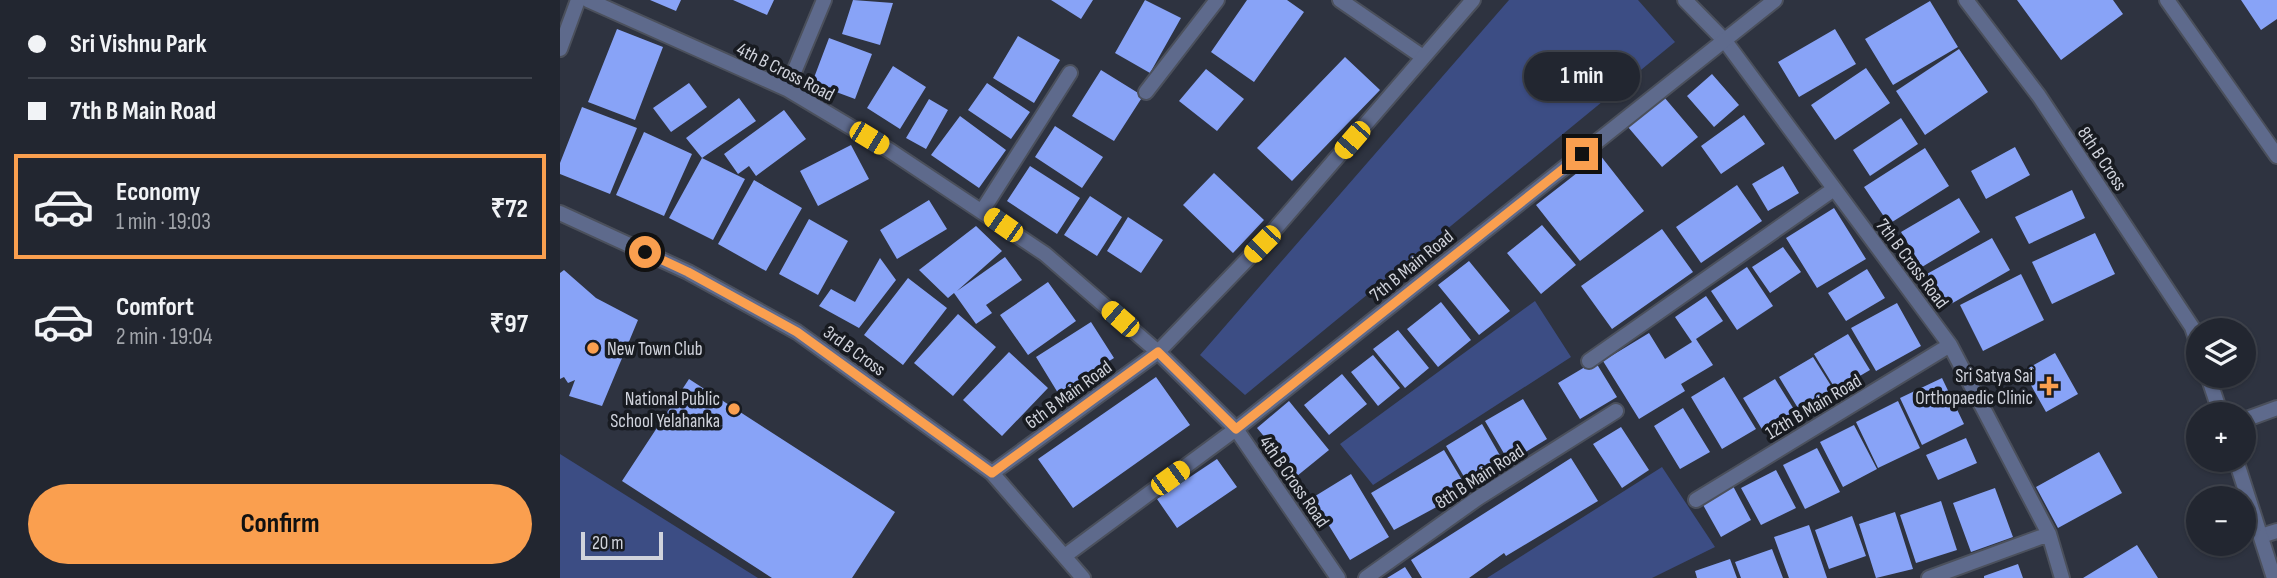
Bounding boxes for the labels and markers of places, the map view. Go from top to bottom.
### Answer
place label: New Town Club [607,338,703,361]
marker: New Town Club [585,340,601,356]
place label: Sri Satya Sai Orthopaedic Clinic [1915,365,2033,410]
marker: Sri Satya Sai Orthopaedic Clinic [2039,376,2059,396]
place label: National Public School Yelahanka [610,388,720,433]
marker: National Public School Yelahanka [726,401,742,417]

